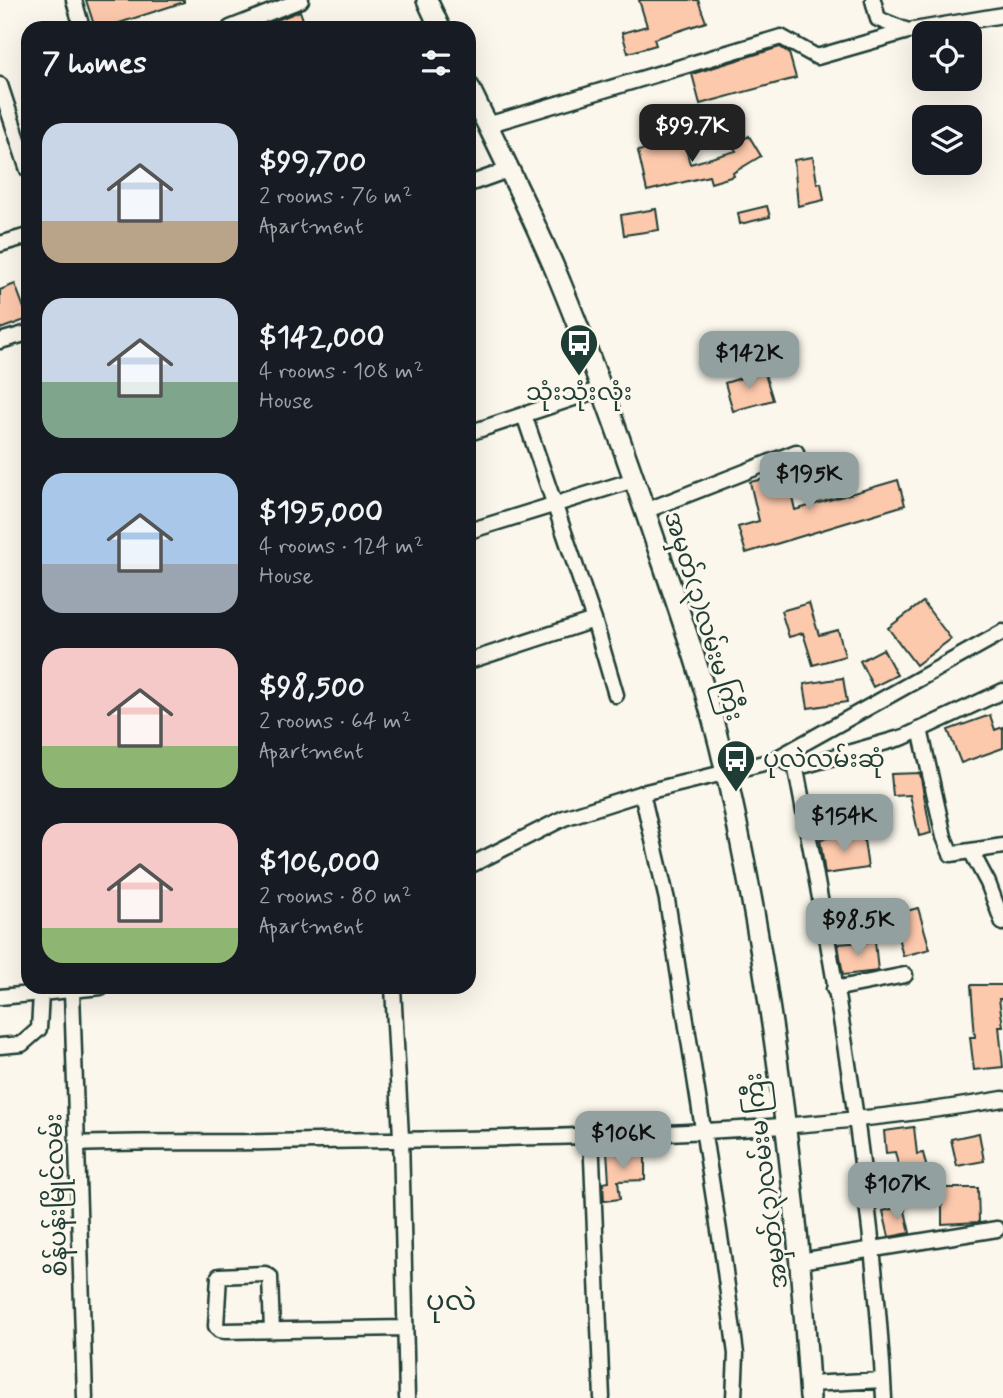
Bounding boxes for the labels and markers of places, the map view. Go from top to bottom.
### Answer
pin: $99.7K [635,104,749,164]
bus stop icon: သုံးသုံးလုံး [558,322,600,377]
pin: $142K [700,332,798,391]
place label: သုံးသုံးလုံး [526,378,632,411]
pin: $195K [760,452,858,512]
bus stop icon: ပုလဲလမ်းဆုံ [715,738,757,793]
place label: ပုလဲလမ်းဆုံ [763,743,885,778]
pin: $154K [795,794,893,854]
pin: $98.5K [801,898,915,958]
pin: $106K [574,1112,672,1171]
pin: $107K [848,1162,946,1222]

